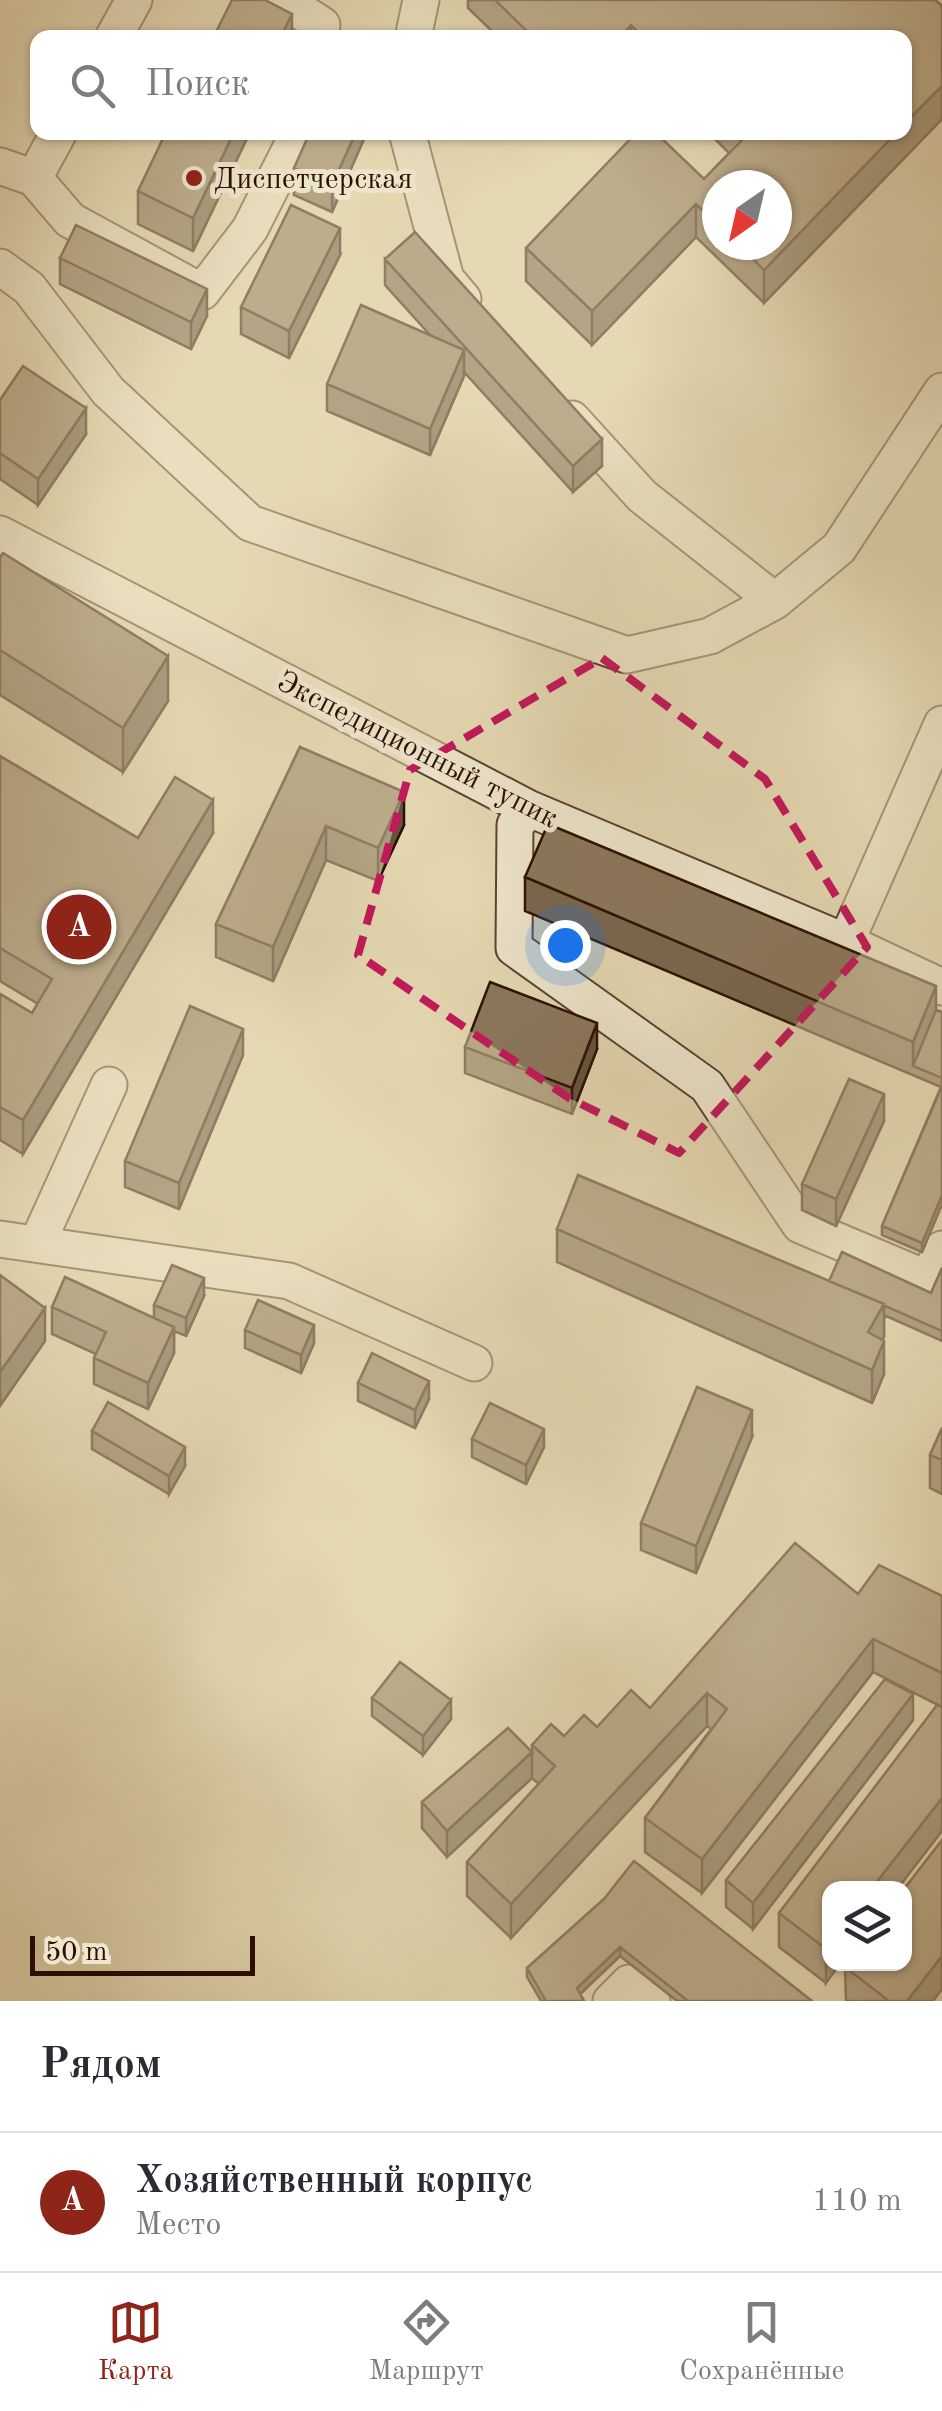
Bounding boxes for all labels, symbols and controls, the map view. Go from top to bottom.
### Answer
search box [30,30,912,140]
icon: search [65,58,120,113]
text: Поиск [145,66,250,104]
place label: Диспетчерская [214,165,413,195]
marker: Диспетчерская [183,167,205,189]
north arrow [702,170,792,260]
street label: Экспедиционный тупик [272,667,562,835]
pin: A [46,890,112,964]
your location [540,920,591,971]
map controls [822,1881,912,1971]
button: layers [822,1881,912,1971]
scale bar [30,1931,255,1976]
text: 50 m [45,1939,108,1967]
text: Рядом [40,2045,162,2087]
text: Хозяйственный корпус [135,2163,533,2201]
text: A [60,2186,85,2218]
text: 110 m [812,2186,902,2218]
text: Место [135,2210,221,2242]
tab: Карта [98,2295,173,2390]
tab: Маршрут [369,2295,484,2390]
tab: Сохранённые [679,2295,844,2390]

